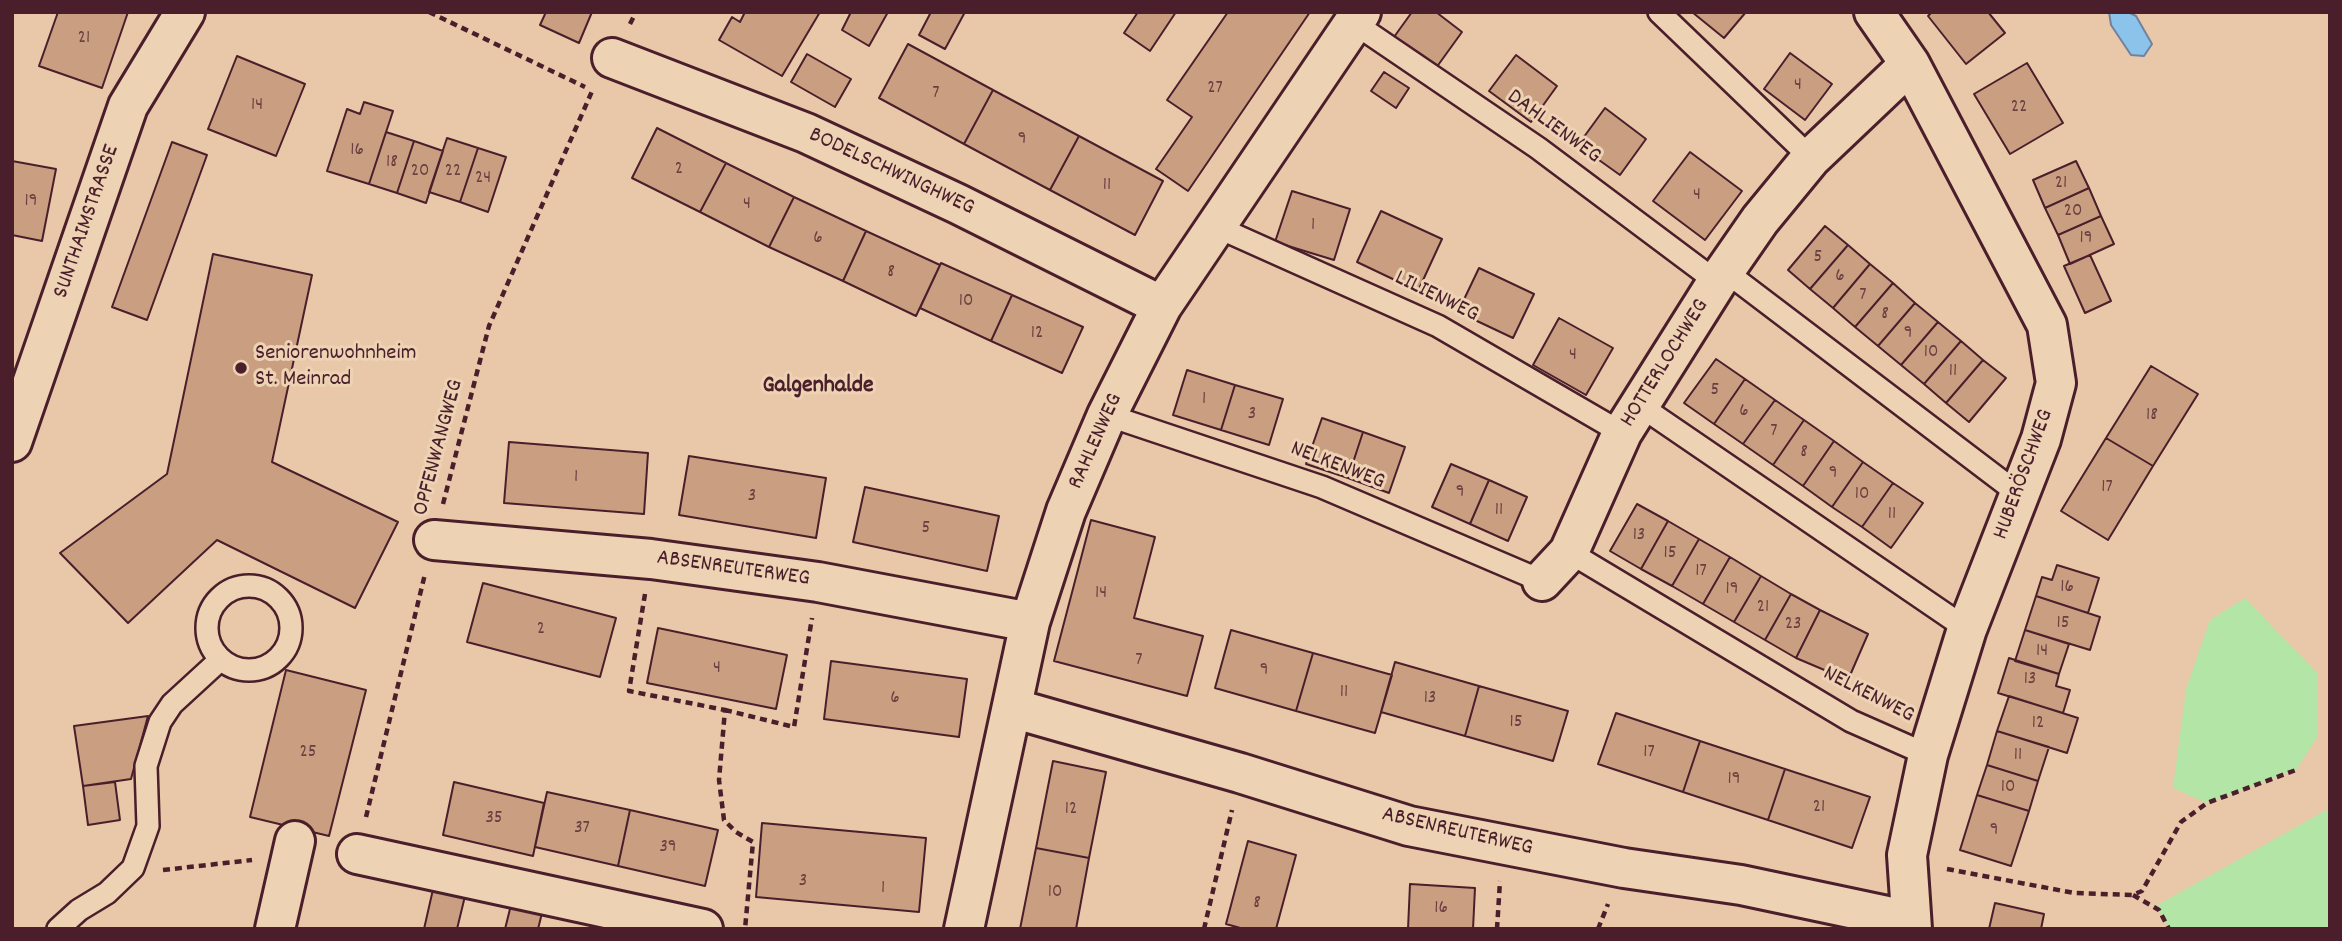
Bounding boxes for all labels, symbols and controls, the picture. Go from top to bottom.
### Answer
house number: 21 [78,28,90,50]
house number: 4 [1794,75,1802,97]
house number: 27 [1207,78,1223,100]
house number: 7 [932,83,940,105]
street label: DAHLIENWEG [1500,85,1606,171]
house number: 14 [251,95,263,117]
house number: 22 [2011,97,2027,119]
street label: BODELSCHWINGHWEG [804,123,978,223]
house number: 9 [1018,129,1026,151]
house number: 16 [350,140,364,162]
street label: SUNTHAIMSTRASSE [49,142,127,302]
house number: 18 [386,152,398,174]
house number: 2 [675,159,683,181]
house number: 20 [411,161,429,183]
house number: 22 [445,161,461,183]
house number: 24 [475,168,491,190]
house number: 21 [2055,173,2067,195]
house number: 11 [1103,175,1111,197]
house number: 4 [1693,185,1701,207]
house number: 19 [25,191,37,213]
house number: 4 [743,194,751,216]
house number: 20 [2064,201,2082,223]
house number: 1 [1311,215,1315,237]
house number: 6 [813,228,823,250]
house number: 19 [2080,228,2092,250]
house number: 5 [1814,247,1822,269]
house number: 8 [887,262,895,284]
street label: LILIENWEG [1389,266,1483,330]
house number: 6 [1835,266,1845,288]
house number: 7 [1859,285,1867,307]
house number: 10 [959,291,973,313]
street label: HOTTERLOCHWEG [1616,295,1716,433]
house number: 8 [1881,304,1889,326]
house number: 12 [1031,323,1043,345]
house number: 9 [1904,323,1912,345]
place label: Seniorenwohnheim St. Meinrad [255,341,416,395]
house number: 10 [1924,342,1938,364]
house number: 4 [1569,345,1577,367]
marker: Seniorenwohnheim St. Meinrad [233,360,249,376]
house number: 11 [1949,361,1957,383]
district label: Galgenhalde [762,374,874,402]
street label: OPFENWANGWEG [409,377,471,519]
house number: 5 [1711,380,1719,402]
house number: 1 [1202,389,1206,411]
street label: RAHLENWEG [1064,390,1130,494]
house number: 6 [1739,401,1749,423]
house number: 3 [1248,404,1256,426]
house number: 18 [2146,405,2158,427]
street label: HUBERÖSCHWEG [1989,406,2061,544]
house number: 7 [1770,421,1778,443]
street label: NELKENWEG [1286,436,1388,498]
house number: 8 [1800,442,1808,464]
house number: 9 [1829,463,1837,485]
house number: 1 [574,467,578,489]
house number: 17 [2101,477,2113,499]
house number: 9 [1456,482,1464,504]
house number: 10 [1855,484,1869,506]
house number: 3 [748,486,756,508]
house number: 11 [1495,500,1503,522]
house number: 11 [1888,504,1896,526]
house number: 5 [922,518,930,540]
house number: 13 [1633,525,1645,547]
house number: 15 [1664,543,1676,565]
street label: ABSENREUTERWEG [655,546,811,594]
house number: 17 [1695,561,1707,583]
house number: 16 [2060,577,2074,599]
house number: 19 [1726,579,1738,601]
house number: 14 [1095,583,1107,605]
house number: 21 [1757,597,1769,619]
house number: 15 [2057,613,2069,635]
house number: 23 [1785,614,1801,636]
house number: 2 [537,619,545,641]
house number: 14 [2036,641,2048,663]
house number: 7 [1135,650,1143,672]
house number: 4 [713,658,721,680]
house number: 9 [1260,660,1268,682]
street label: NELKENWEG [1818,661,1918,731]
house number: 13 [2024,669,2036,691]
house number: 11 [1340,682,1348,704]
house number: 6 [890,688,900,710]
house number: 13 [1424,688,1436,710]
house number: 15 [1510,712,1522,734]
house number: 12 [2032,713,2044,735]
house number: 25 [299,742,317,764]
house number: 17 [1643,742,1655,764]
house number: 11 [2014,745,2022,767]
house number: 19 [1728,769,1740,791]
house number: 10 [2001,777,2015,799]
house number: 21 [1813,797,1825,819]
house number: 12 [1065,799,1077,821]
street label: ABSENREUTERWEG [1379,802,1535,864]
house number: 35 [485,808,503,830]
house number: 37 [574,818,590,840]
house number: 9 [1990,820,1998,842]
house number: 39 [659,837,677,859]
house number: 3 [799,871,807,893]
house number: 1 [881,878,885,900]
house number: 10 [1048,882,1062,904]
house number: 8 [1253,893,1261,915]
house number: 16 [1434,898,1448,920]

